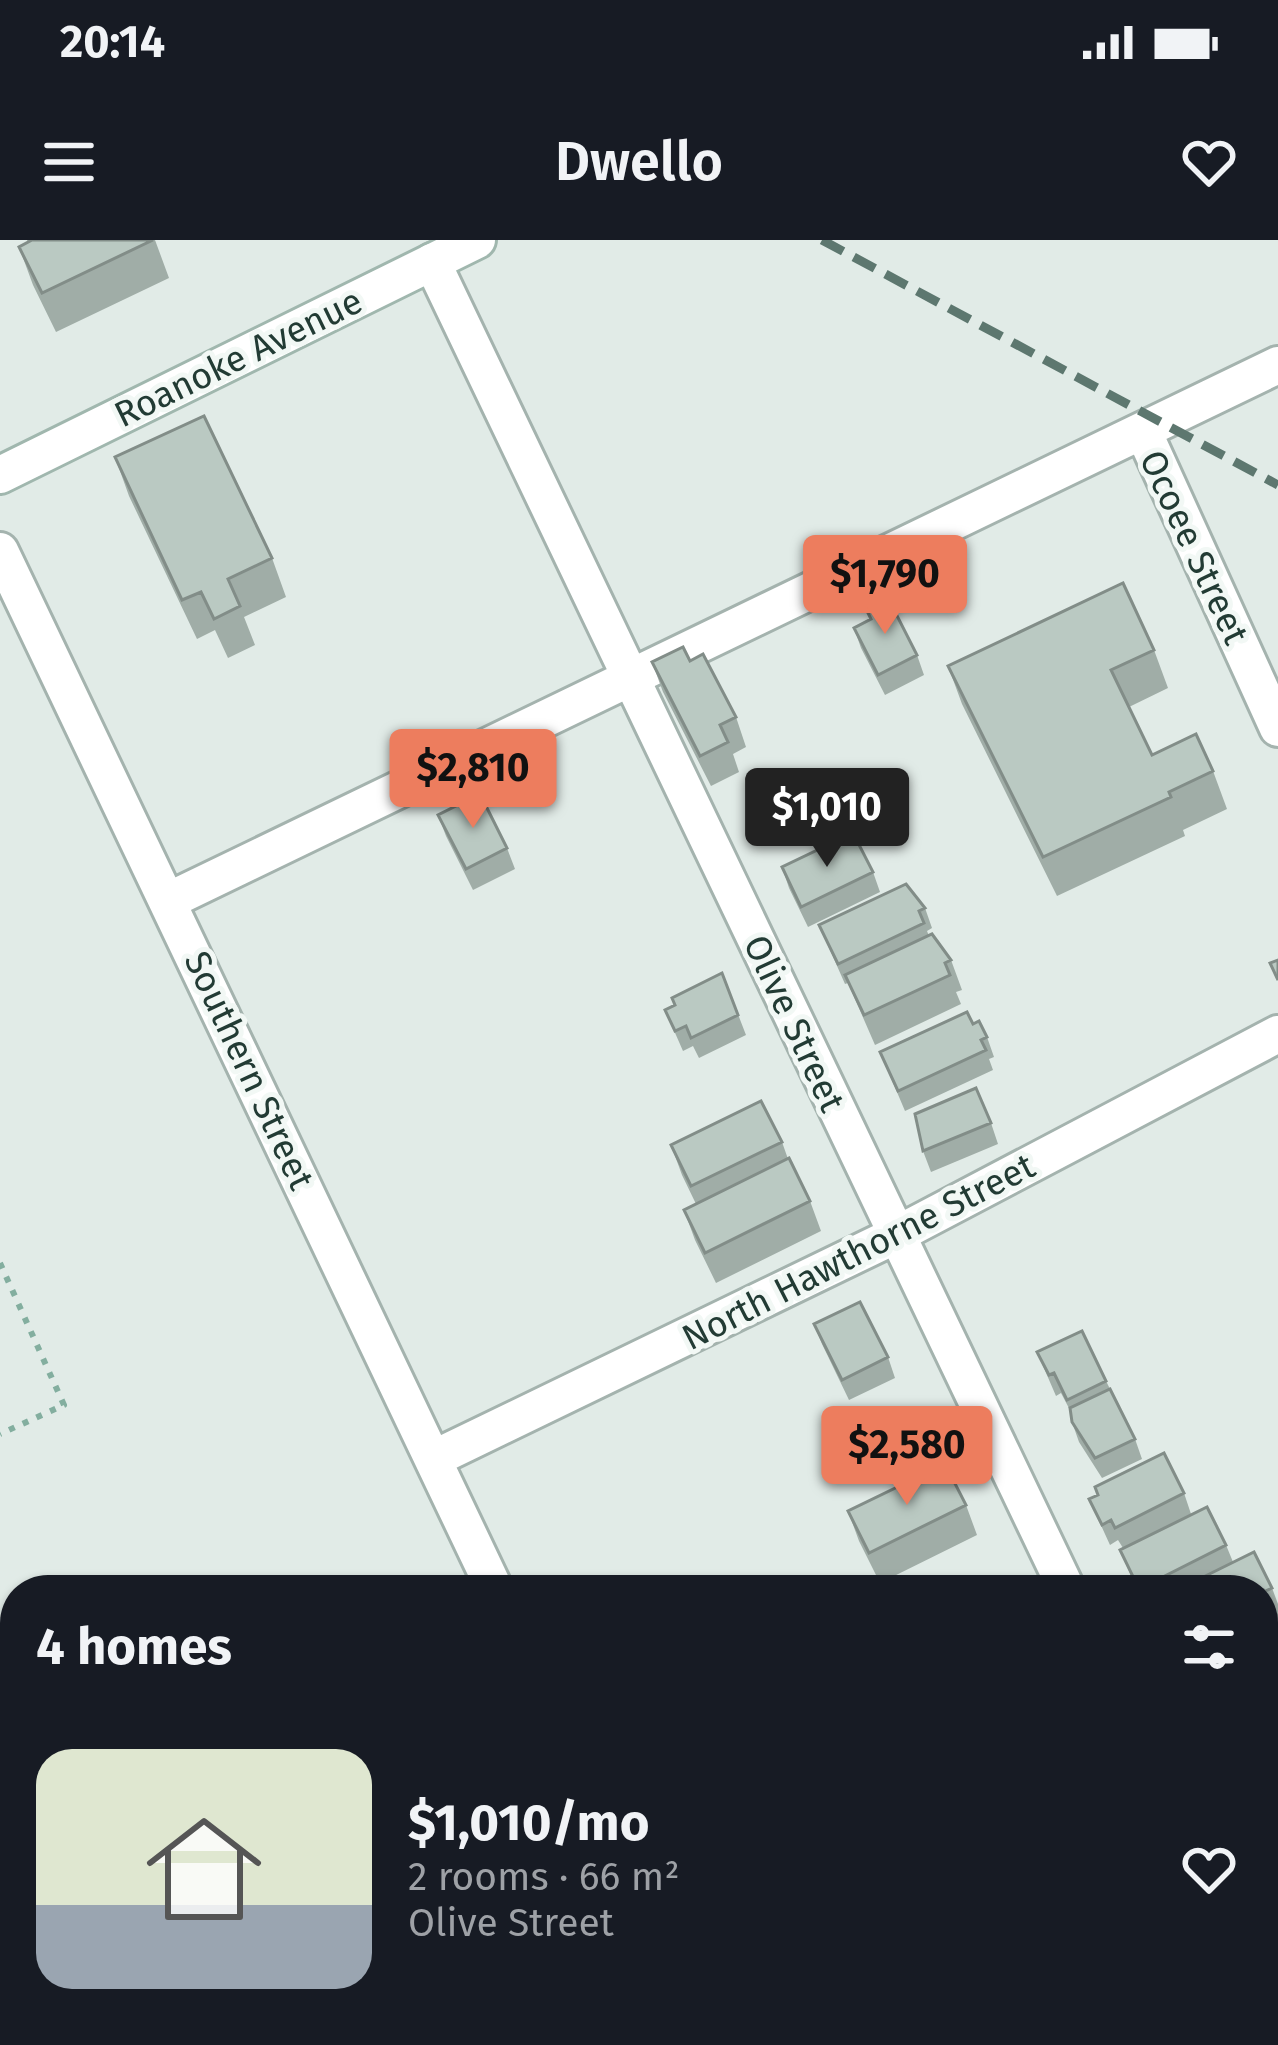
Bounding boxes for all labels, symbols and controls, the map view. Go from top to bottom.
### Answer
text: 20:14 [60,15,165,69]
icon: menu [36,129,102,195]
icon: heart [1176,129,1242,195]
text: Dwello [555,130,723,194]
street label: Roanoke Avenue [107,279,370,437]
street label: Ocoee Street [1130,443,1258,651]
pin: $1,790 [787,535,983,637]
text: $1,790 [830,551,940,597]
pin: $2,810 [375,729,571,831]
text: $2,810 [417,745,529,791]
pin: $1,010 [729,768,925,870]
text: $1,010 [772,784,882,830]
street label: Olive Street [734,928,854,1119]
street label: Southern Street [175,944,323,1196]
street label: North Hawthorne Street [675,1144,1042,1360]
pin: $2,580 [809,1406,1005,1508]
text: $2,580 [848,1422,966,1468]
icon: filters [1176,1614,1242,1680]
text: 4 homes [36,1616,232,1678]
text: $1,010/mo [408,1792,649,1854]
icon: home [132,1797,276,1941]
icon: heart [1176,1836,1242,1902]
text: 2 rooms · 66 m² [408,1854,679,1900]
text: Olive Street [408,1900,614,1946]

